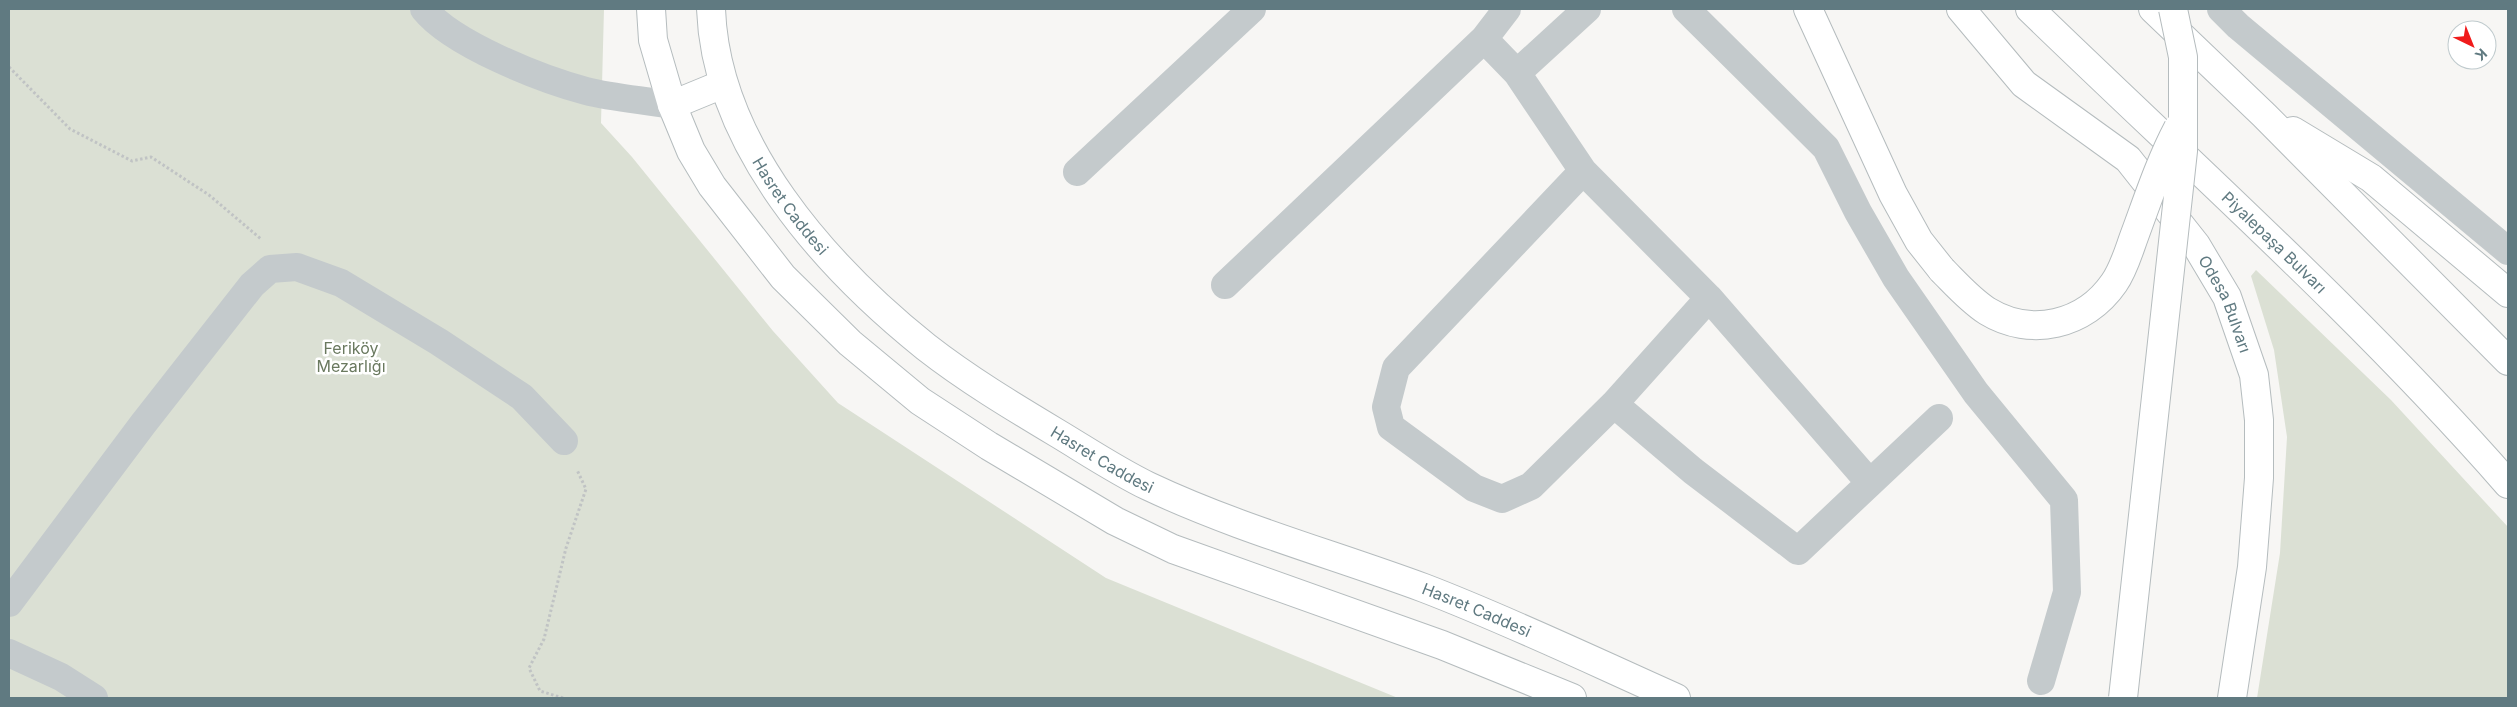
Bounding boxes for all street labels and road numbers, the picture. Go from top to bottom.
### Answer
street label: Hasret Caddesi [748,154,833,259]
street label: Piyalepaşa Bulvarı [2218,187,2331,298]
street label: Odesa Bulvarı [2194,252,2256,355]
street label: Hasret Caddesi [1047,422,1157,497]
street label: Hasret Caddesi [1419,578,1534,641]

